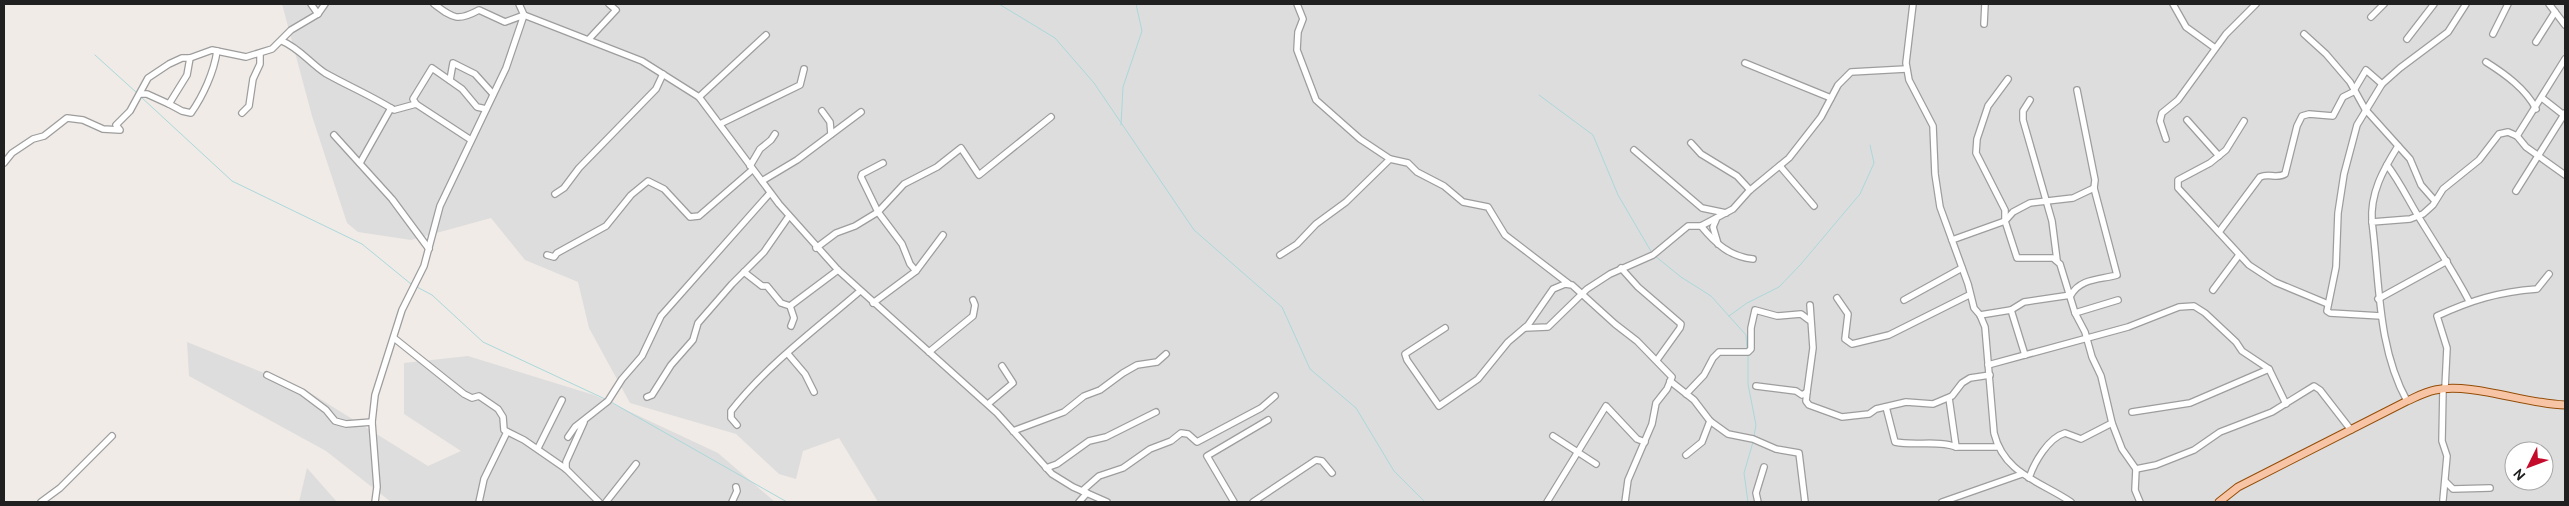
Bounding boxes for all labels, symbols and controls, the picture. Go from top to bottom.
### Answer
north arrow [2504,441,2554,491]
text: N [2509,465,2529,484]

